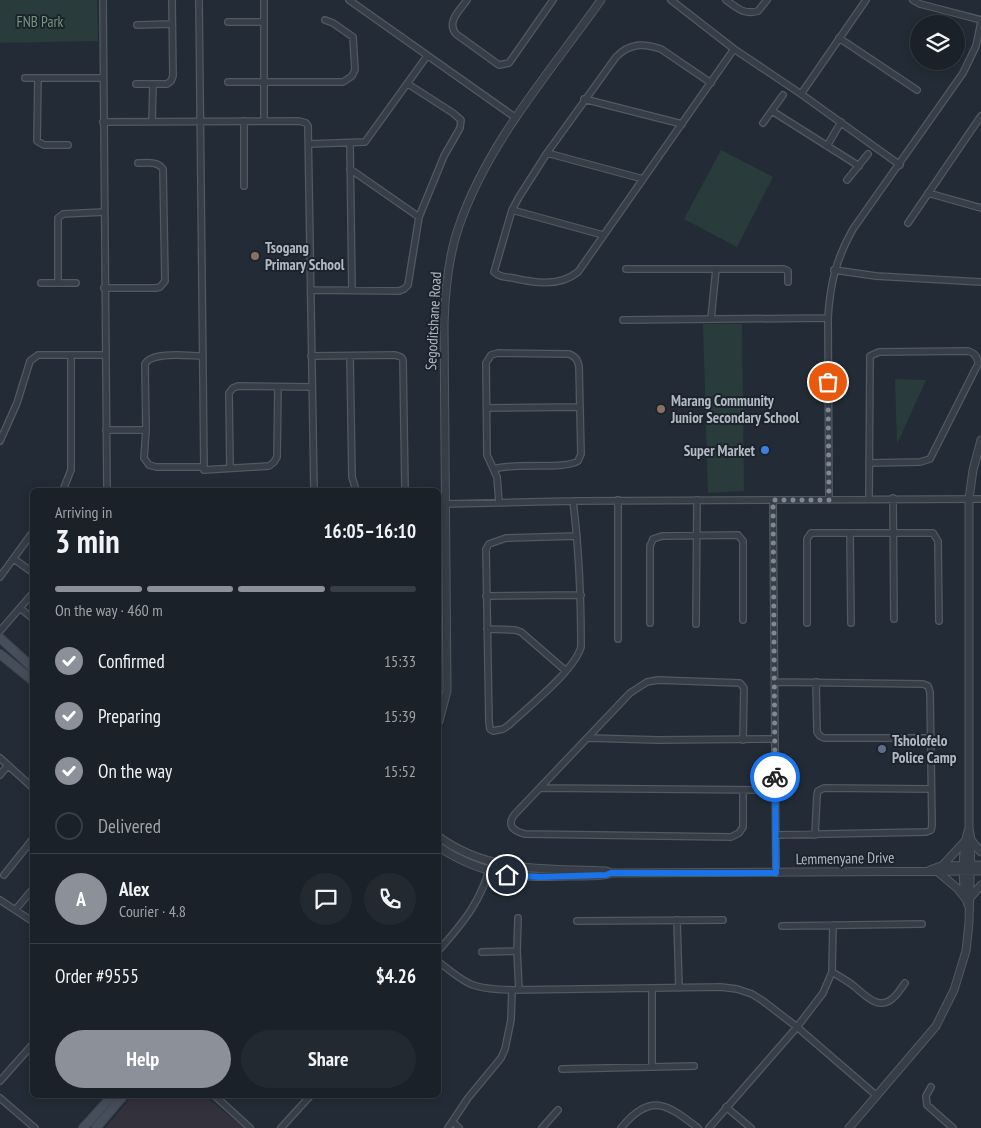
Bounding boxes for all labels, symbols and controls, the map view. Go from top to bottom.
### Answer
park label: FNB Park [17,12,64,31]
map controls [910,15,965,70]
button: layers [910,15,965,70]
place label: Tsogang Primary School [265,238,345,274]
marker: Tsogang Primary School [249,250,261,262]
street label: Segoditshane Road [421,271,445,371]
pin [807,361,849,403]
icon: bag [814,368,842,396]
place label: Marang Community Junior Secondary School [670,391,800,427]
marker: Marang Community Junior Secondary School [655,403,667,415]
place label: Super Market [684,441,756,460]
marker: Super Market [759,444,771,456]
text: Arriving in [55,502,112,522]
text: 16:05–16:10 [323,519,416,543]
text: 3 min [55,520,120,562]
text: On the way · 460 m [55,600,163,620]
icon: check [55,647,83,675]
text: Confirmed [98,649,165,673]
text: 15:33 [384,651,416,671]
icon: check [55,702,83,730]
text: Preparing [98,704,161,728]
text: 15:39 [384,706,416,726]
place label: Tsholofelo Police Camp [892,731,957,767]
marker: Tsholofelo Police Camp [876,743,888,755]
courier [750,752,800,802]
icon: check [55,757,83,785]
text: On the way [98,759,172,783]
text: 15:52 [384,761,416,781]
icon: bike [761,763,789,791]
text: Delivered [98,814,161,838]
street label: Lemmenyane Drive [795,848,895,868]
pin [486,854,528,896]
icon: home [493,861,521,889]
button: chat [300,873,352,925]
button: phone [364,873,416,925]
text: Alex [119,877,149,901]
text: A [76,887,86,911]
text: Courier · 4.8 [119,901,186,921]
text: Order #9555 [55,964,139,988]
text: $4.26 [376,964,416,988]
button: Help [55,1030,231,1088]
button: Share [241,1030,416,1088]

